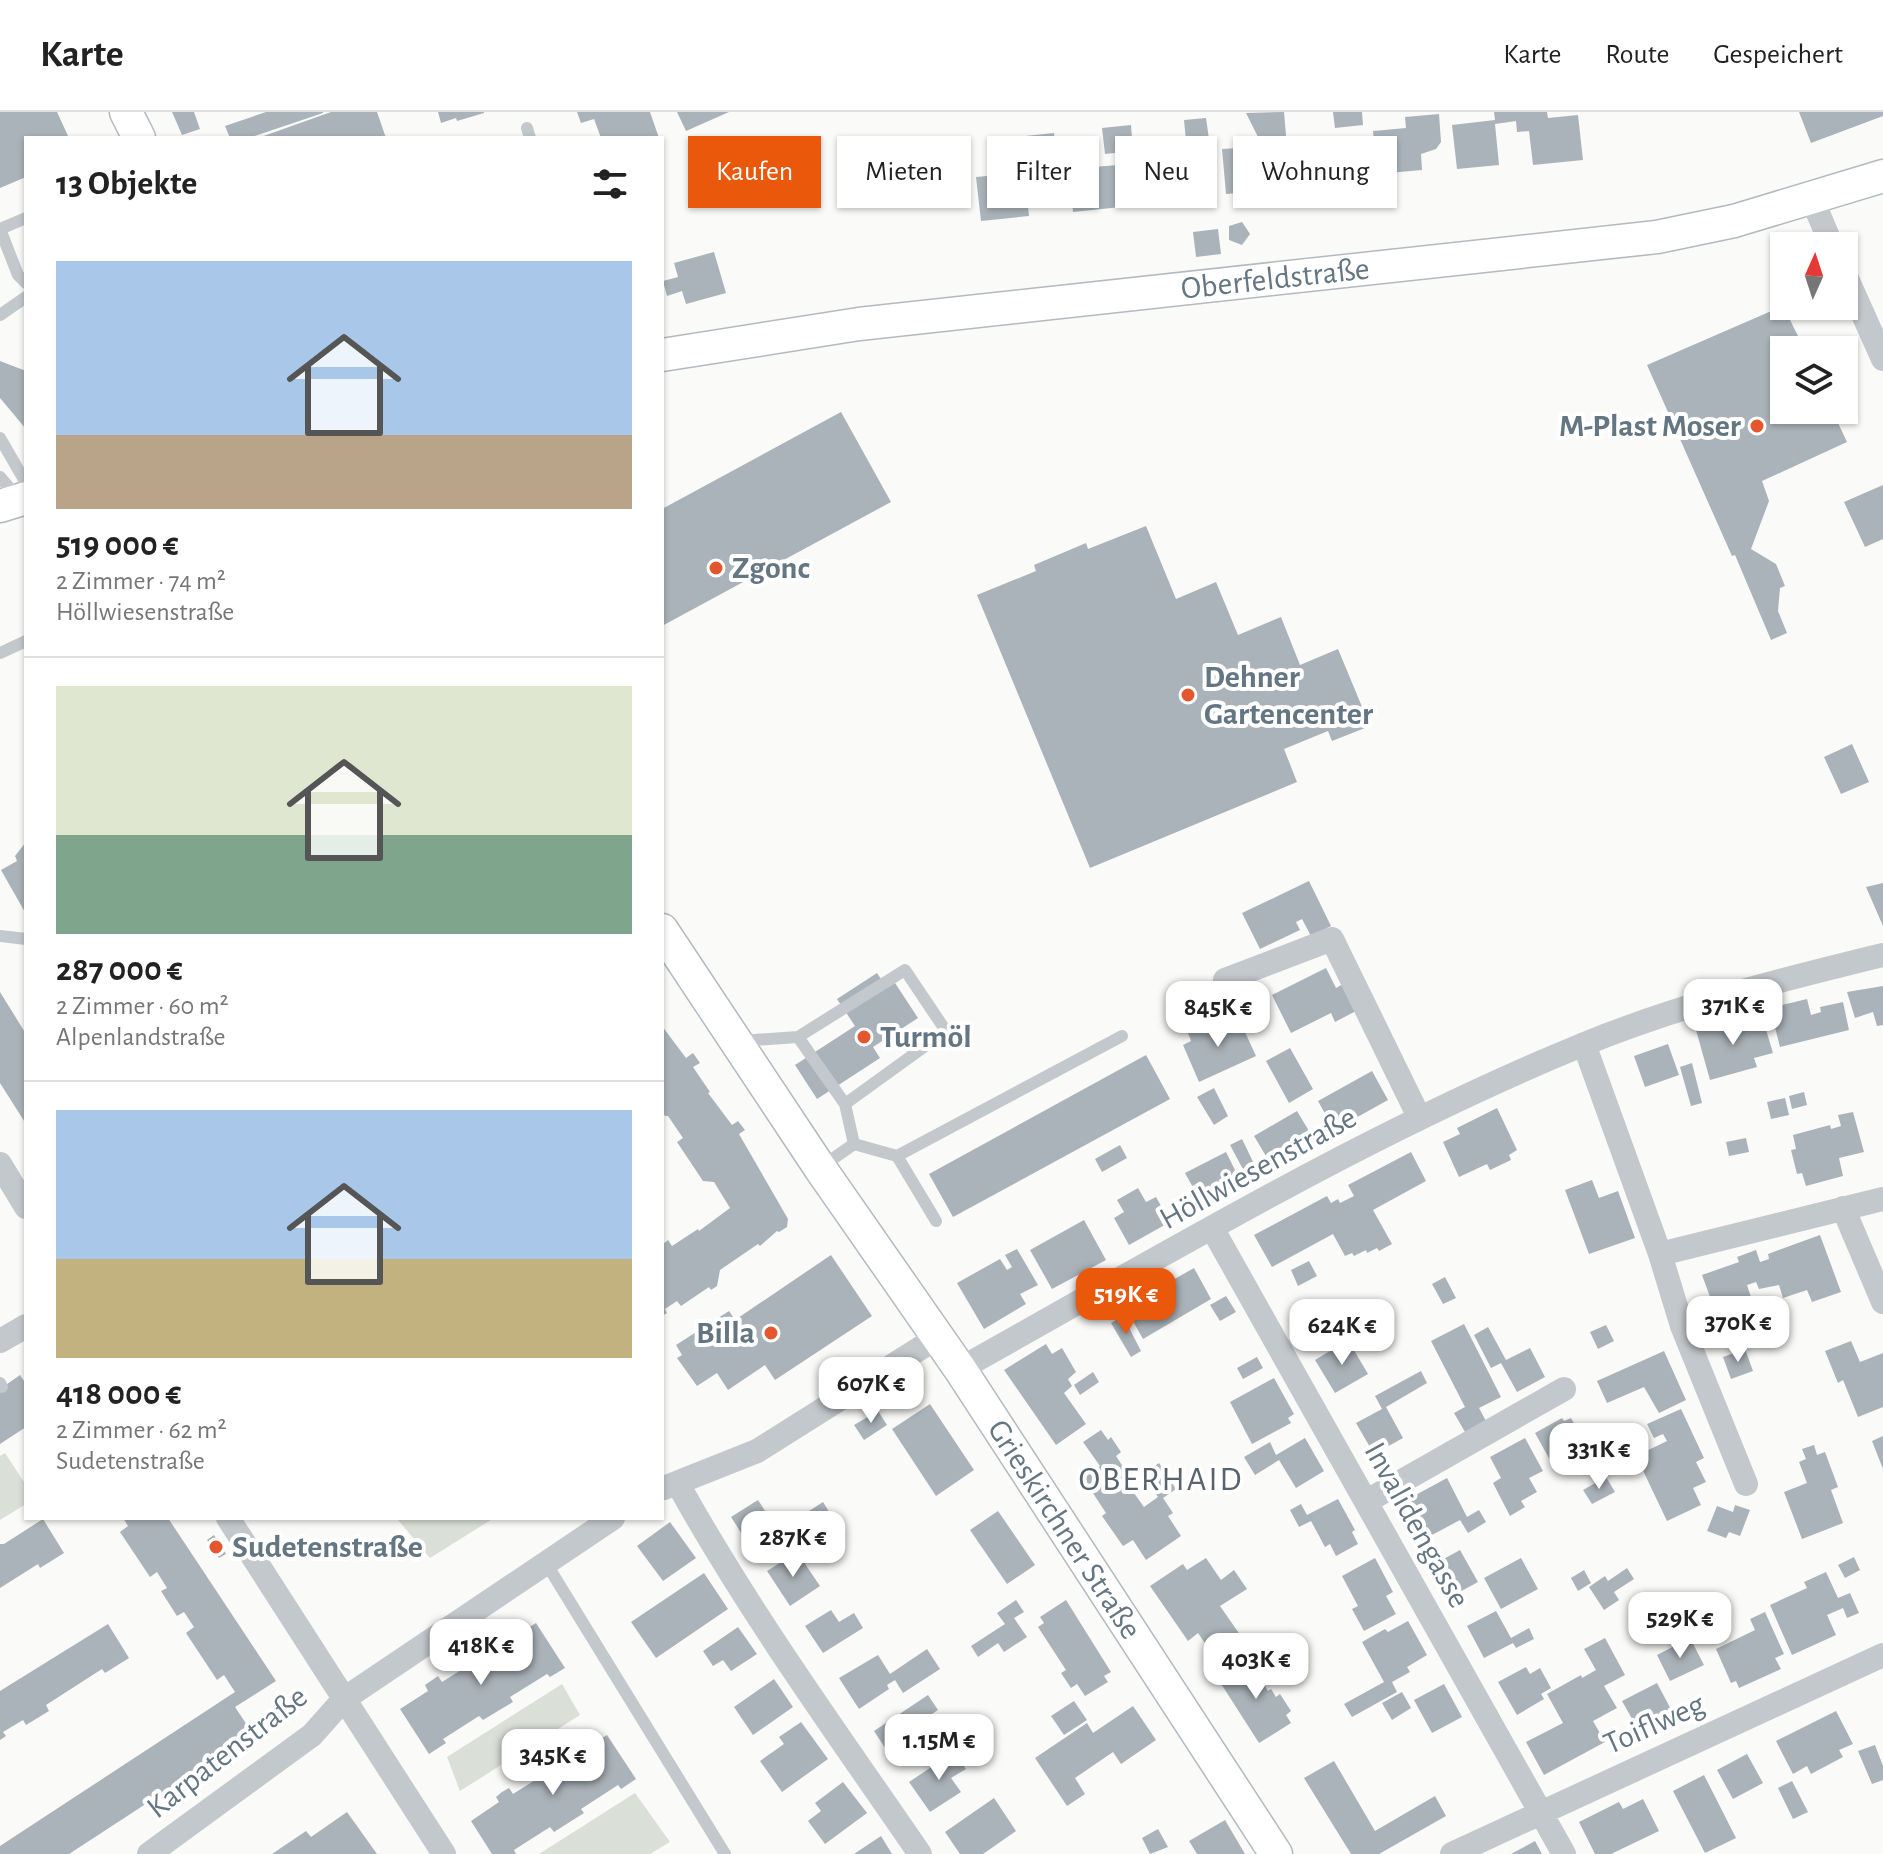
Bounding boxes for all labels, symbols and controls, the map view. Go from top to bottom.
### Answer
text: Karte [40,36,124,74]
text: Karte [1503,41,1561,69]
text: Route [1605,41,1669,69]
text: Gespeichert [1713,41,1843,69]
chip: Kaufen [688,136,821,208]
chip: Mieten [837,136,971,208]
chip: Filter [987,136,1099,208]
chip: Neu [1115,136,1217,208]
chip: Wohnung [1233,136,1397,208]
icon: filters [588,162,632,206]
text: 13 Objekte [56,167,197,201]
north arrow [1770,232,1858,320]
map controls [1770,232,1858,424]
street label: Oberfeldstraße [1179,252,1371,305]
icon: home [272,313,416,457]
button: layers [1770,336,1858,424]
place label: M-Plast Moser [1559,410,1741,442]
marker: M-Plast Moser [1748,417,1766,435]
text: 519 000 € [56,528,179,562]
place label: Zgonc [732,552,810,584]
marker: Zgonc [707,559,725,577]
text: 2 Zimmer · 74 m² [56,568,226,594]
text: Höllwiesenstraße [56,599,234,625]
place label: Dehner Gartencenter [1204,661,1373,730]
marker: Dehner Gartencenter [1179,686,1197,704]
icon: home [272,738,416,882]
text: 287 000 € [56,953,183,987]
pin: 371K € [1668,979,1798,1047]
pin: 845K € [1153,981,1283,1049]
text: 371K € [1701,992,1765,1018]
text: 2 Zimmer · 60 m² [56,993,229,1019]
text: 845K € [1184,994,1252,1020]
place label: Turmöl [880,1021,972,1053]
text: Alpenlandstraße [56,1024,226,1050]
marker: Turmöl [855,1028,873,1046]
street label: Höllwiesenstraße [1154,1101,1362,1235]
icon: home [272,1162,416,1306]
pin: 519K € [1061,1268,1191,1336]
text: 519K € [1094,1281,1158,1307]
pin: 370K € [1673,1296,1803,1364]
pin: 624K € [1277,1299,1407,1367]
text: 370K € [1704,1309,1772,1335]
text: 624K € [1307,1312,1377,1338]
place label: Billa [696,1317,755,1349]
marker: Billa [762,1324,780,1342]
pin: 607K € [806,1357,936,1425]
text: 607K € [837,1370,905,1396]
text: 418 000 € [56,1377,181,1411]
street label: Grieskirchner Straße [982,1414,1147,1645]
text: 2 Zimmer · 62 m² [56,1417,227,1443]
pin: 331K € [1534,1423,1664,1491]
text: 331K € [1567,1436,1631,1462]
street label: Invalidengasse [1358,1437,1476,1613]
text: Sudetenstraße [56,1448,205,1474]
district label: OBERHAID [1078,1463,1244,1497]
pin: 287K € [728,1511,858,1579]
text: 287K € [759,1524,827,1550]
place label: Sudetenstraße [232,1531,423,1563]
marker: Sudetenstraße [207,1538,225,1556]
pin: 529K € [1615,1592,1745,1660]
text: 529K € [1646,1605,1714,1631]
pin: 418K € [416,1619,546,1687]
text: 418K € [448,1632,514,1658]
pin: 403K € [1191,1633,1321,1701]
text: 403K € [1221,1646,1291,1672]
street label: Karpatenstraße [141,1680,313,1824]
street label: Toiflweg [1599,1688,1709,1760]
pin: 1.15M € [865,1714,1013,1782]
text: 1.15M € [903,1727,975,1753]
pin: 345K € [488,1729,618,1797]
text: 345K € [520,1742,586,1768]

